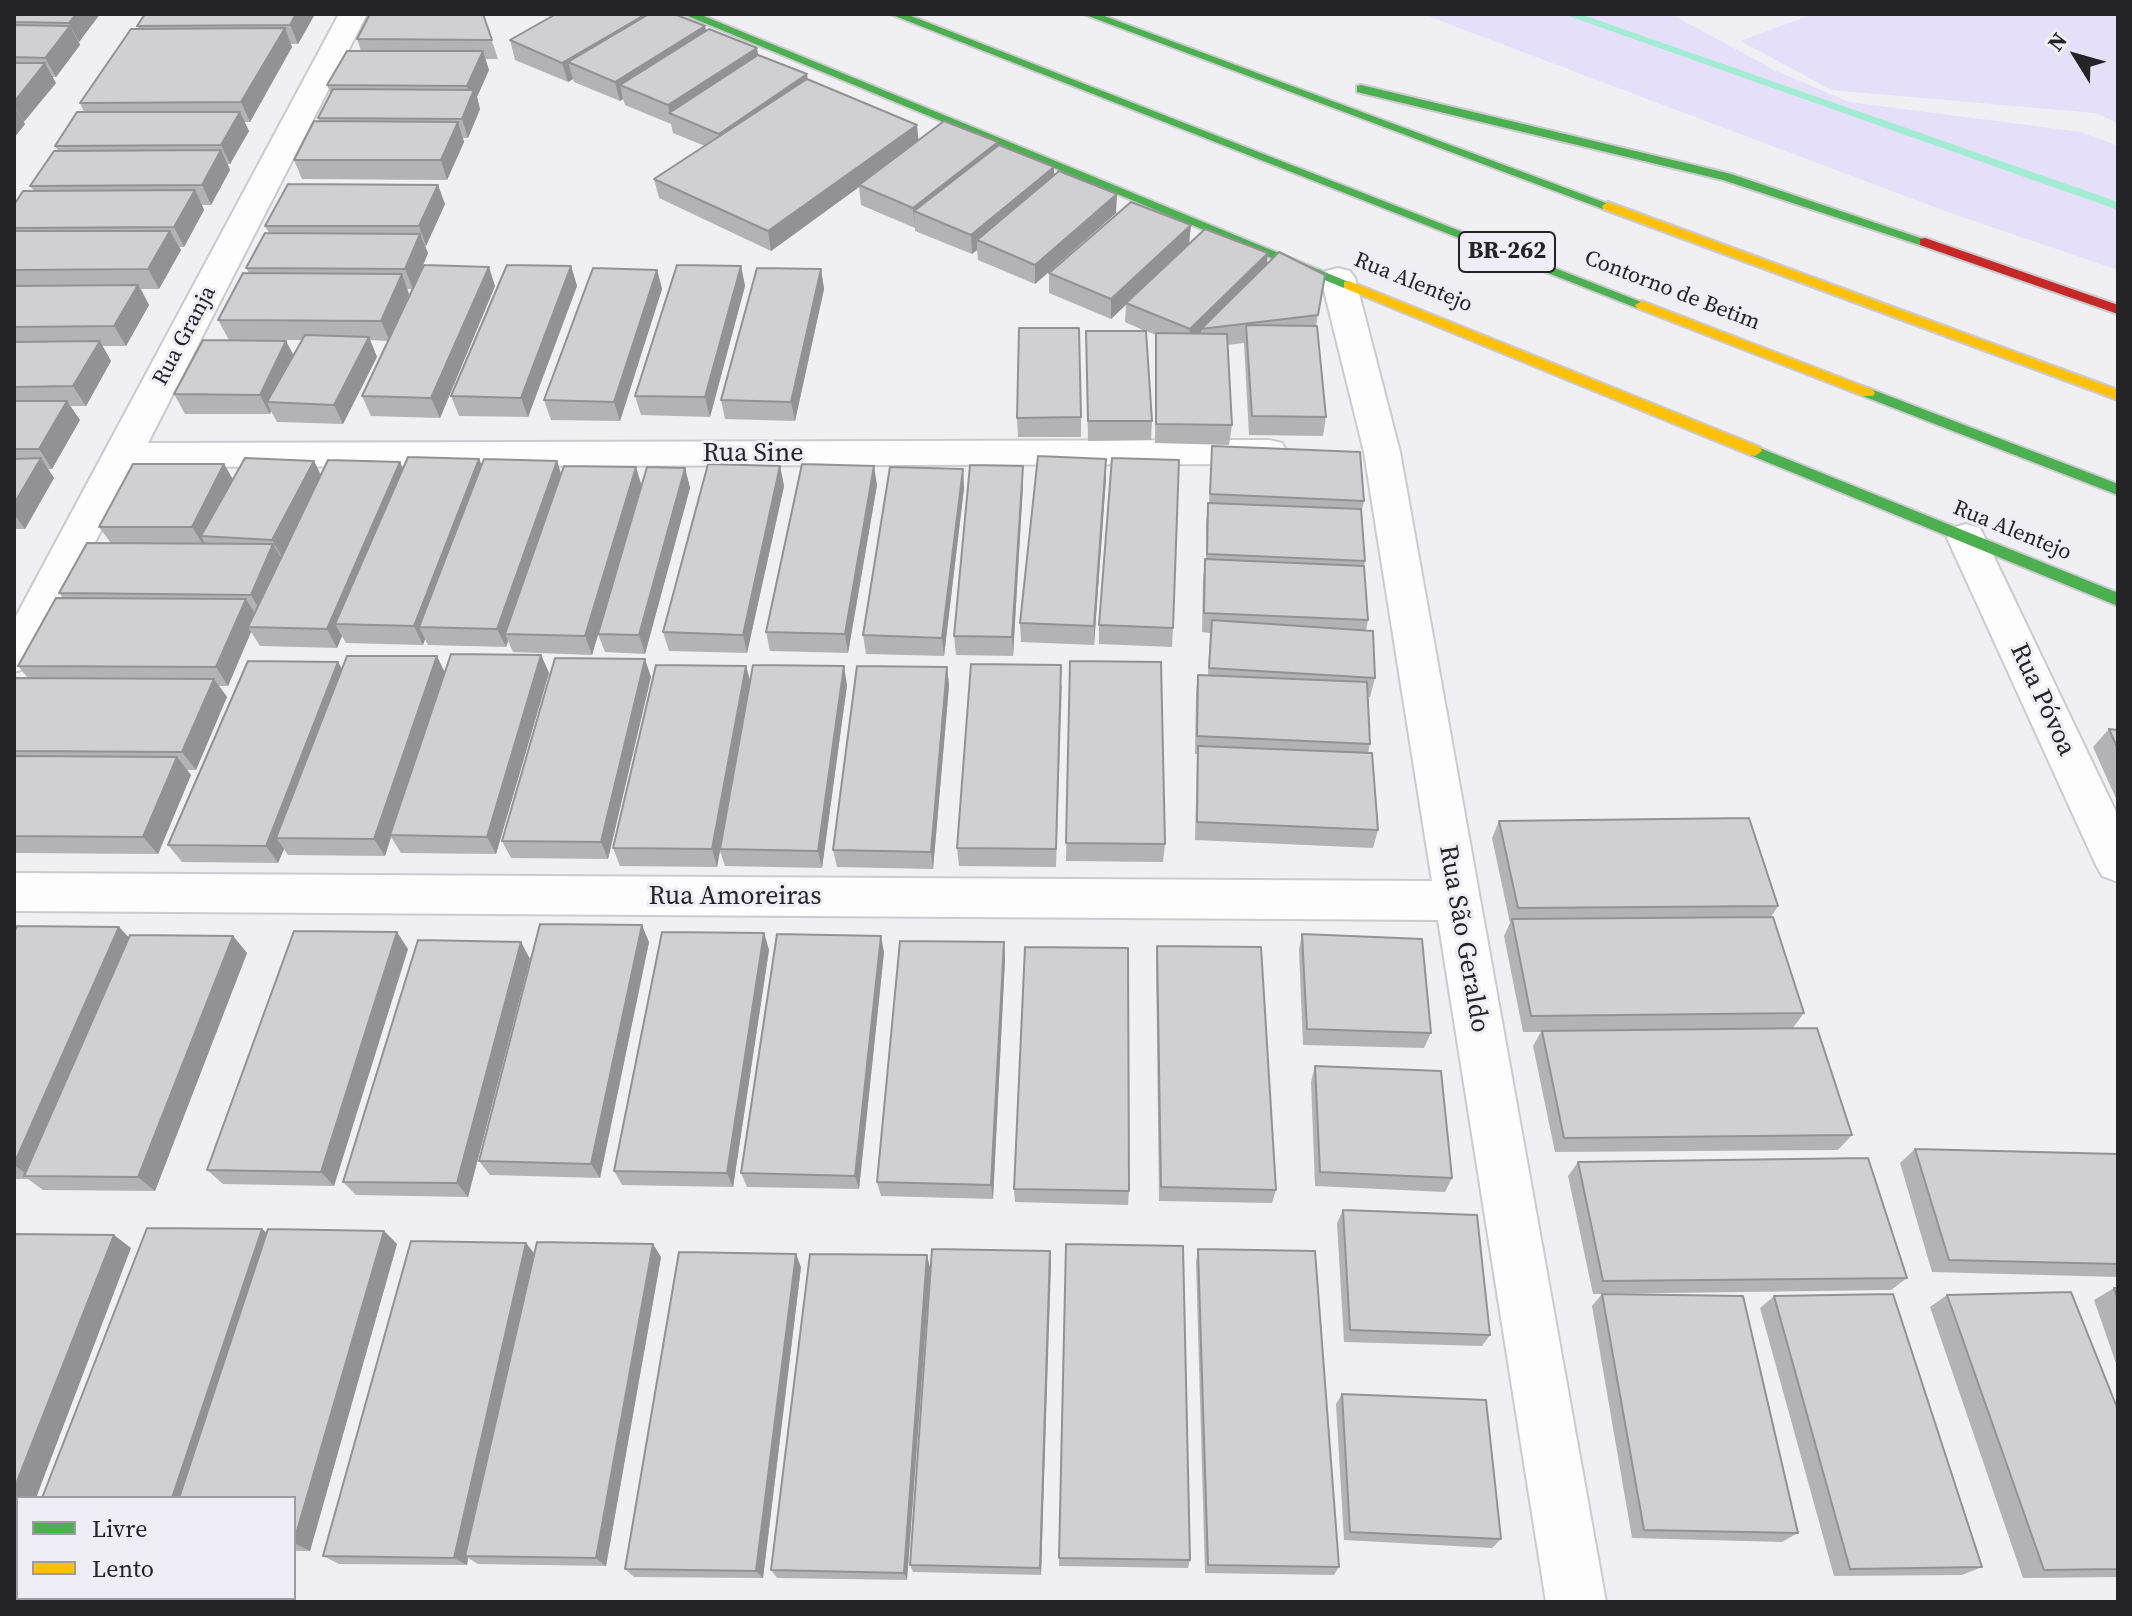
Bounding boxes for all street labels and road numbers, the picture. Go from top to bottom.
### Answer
road number: BR-262 [1459,232,1555,272]
street label: Contorno de Betim [1581,245,1763,337]
street label: Rua Alentejo [1350,247,1476,319]
street label: Rua Granja [148,282,222,390]
street label: Rua Sine [702,438,804,470]
street label: Rua Alentejo [1949,495,2075,567]
street label: Rua Póvoa [2002,639,2082,761]
street label: Rua São Geraldo [1431,843,1495,1035]
street label: Rua Amoreiras [648,881,822,913]

